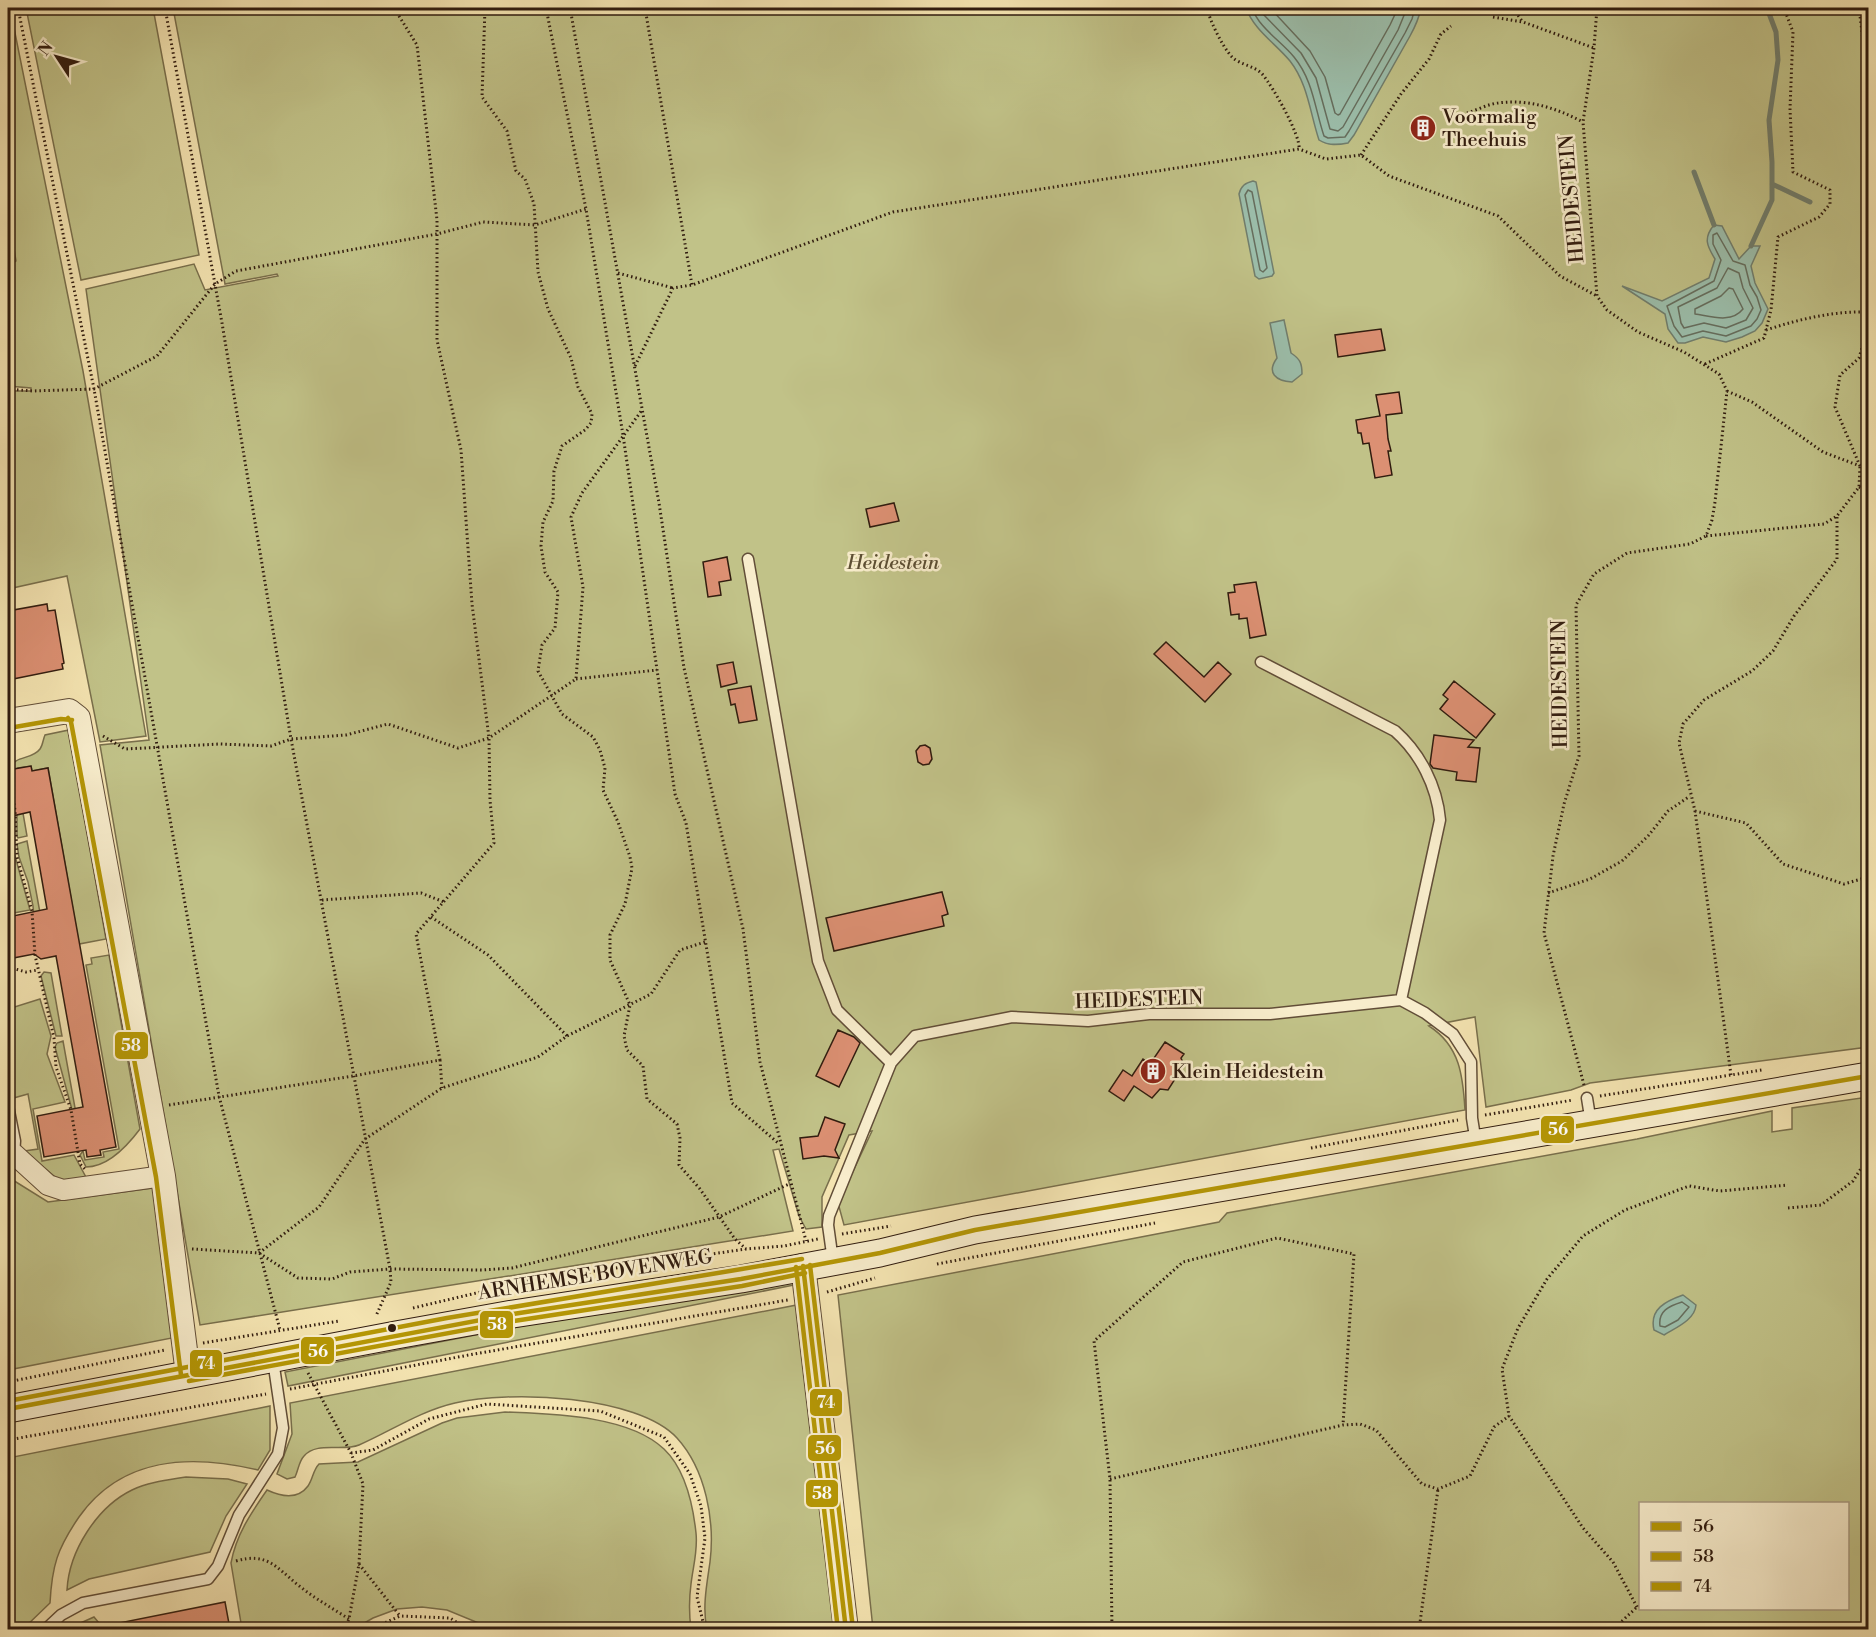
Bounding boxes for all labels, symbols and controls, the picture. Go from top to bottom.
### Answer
north arrow [27,27,87,87]
text: N [34,37,58,60]
place label: Voormalig Theehuis [1441,105,1537,153]
building icon: Voormalig Theehuis [1408,113,1438,143]
street label: HEIDESTEIN [1554,134,1591,264]
park label: Heidestein [846,551,940,576]
street label: HEIDESTEIN [1547,619,1574,748]
street label: HEIDESTEIN [1074,986,1204,1015]
line badge: 58 [114,1031,149,1060]
text: 58 [121,1036,141,1056]
building icon: Klein Heidestein [1138,1056,1168,1086]
place label: Klein Heidestein [1172,1060,1324,1085]
line badge: 56 [1540,1115,1575,1144]
text: 56 [1548,1120,1568,1140]
street label: ARNHEMSE BOVENWEG [475,1245,715,1307]
line badge: 58 [479,1310,514,1339]
text: 58 [487,1315,507,1335]
unlabelled marker [386,1322,398,1334]
line badge: 56 [300,1336,335,1365]
text: 56 [308,1342,328,1362]
line badge: 74 [189,1349,223,1378]
text: 74 [196,1354,216,1374]
line badge: 74 [809,1388,843,1417]
text: 74 [816,1393,836,1413]
line badge: 56 [807,1434,842,1462]
text: 56 [815,1439,835,1459]
line badge: 58 [805,1479,839,1508]
text: 58 [812,1484,832,1504]
legend [1639,1502,1849,1610]
text: 56 [1693,1515,1714,1538]
text: 58 [1693,1545,1714,1568]
text: 74 [1693,1575,1712,1598]

